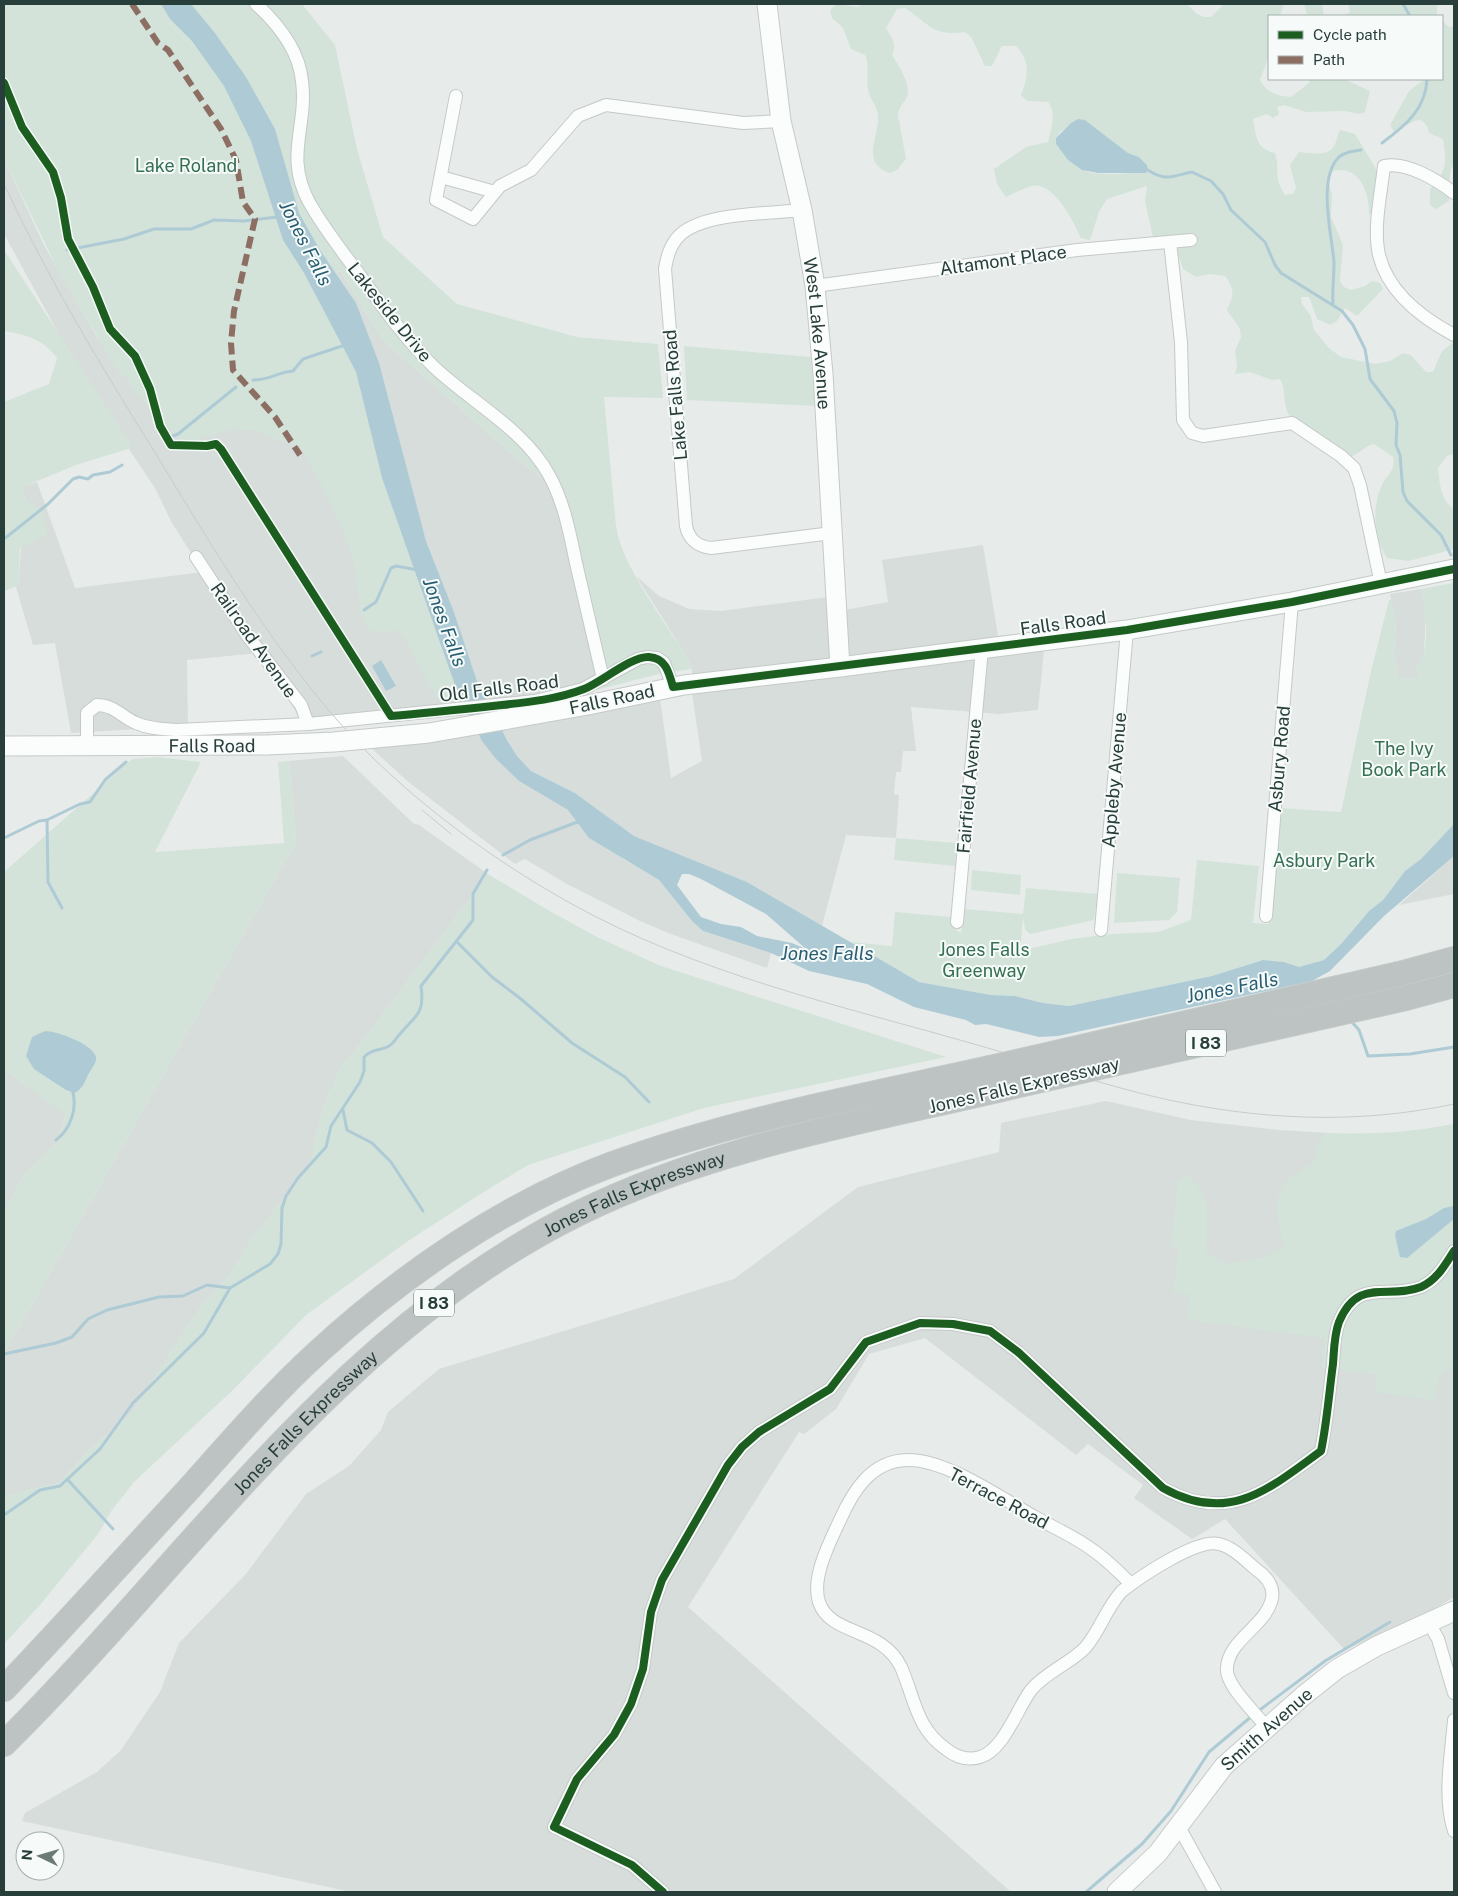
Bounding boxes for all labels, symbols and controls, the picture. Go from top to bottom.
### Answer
legend [1268,15,1443,80]
text: Cycle path [1313,26,1387,43]
text: Path [1313,51,1345,68]
park label: Lake Roland [135,155,237,176]
water label: Jones Falls [275,197,337,289]
street label: Altamont Place [938,241,1068,279]
street label: West Lake Avenue [800,256,836,410]
street label: Lakeside Drive [344,258,436,366]
street label: Lake Falls Road [659,329,691,461]
water label: Jones Falls [419,575,471,669]
street label: Railroad Avenue [206,578,302,702]
street label: Falls Road [1019,607,1107,639]
street label: Old Falls Road [438,670,560,706]
street label: Falls Road [567,680,657,718]
street label: Asbury Road [1264,705,1294,813]
street label: Appleby Avenue [1098,711,1130,849]
street label: Fairfield Avenue [953,718,985,854]
street label: Falls Road [168,735,256,756]
park label: The Ivy Book Park [1361,738,1447,780]
park label: Asbury Park [1273,850,1375,871]
park label: Jones Falls Greenway [938,939,1030,981]
water label: Jones Falls [780,942,874,964]
water label: Jones Falls [1184,967,1280,1007]
road number: I 83 [1186,1030,1226,1056]
street label: Jones Falls Expressway [926,1053,1122,1117]
street label: Jones Falls Expressway [539,1146,728,1240]
road number: I 83 [414,1290,454,1316]
street label: Jones Falls Expressway [228,1345,382,1498]
street label: Terrace Road [945,1463,1053,1533]
street label: Smith Avenue [1216,1682,1316,1775]
north arrow [15,1831,65,1881]
text: N [19,1849,35,1861]

